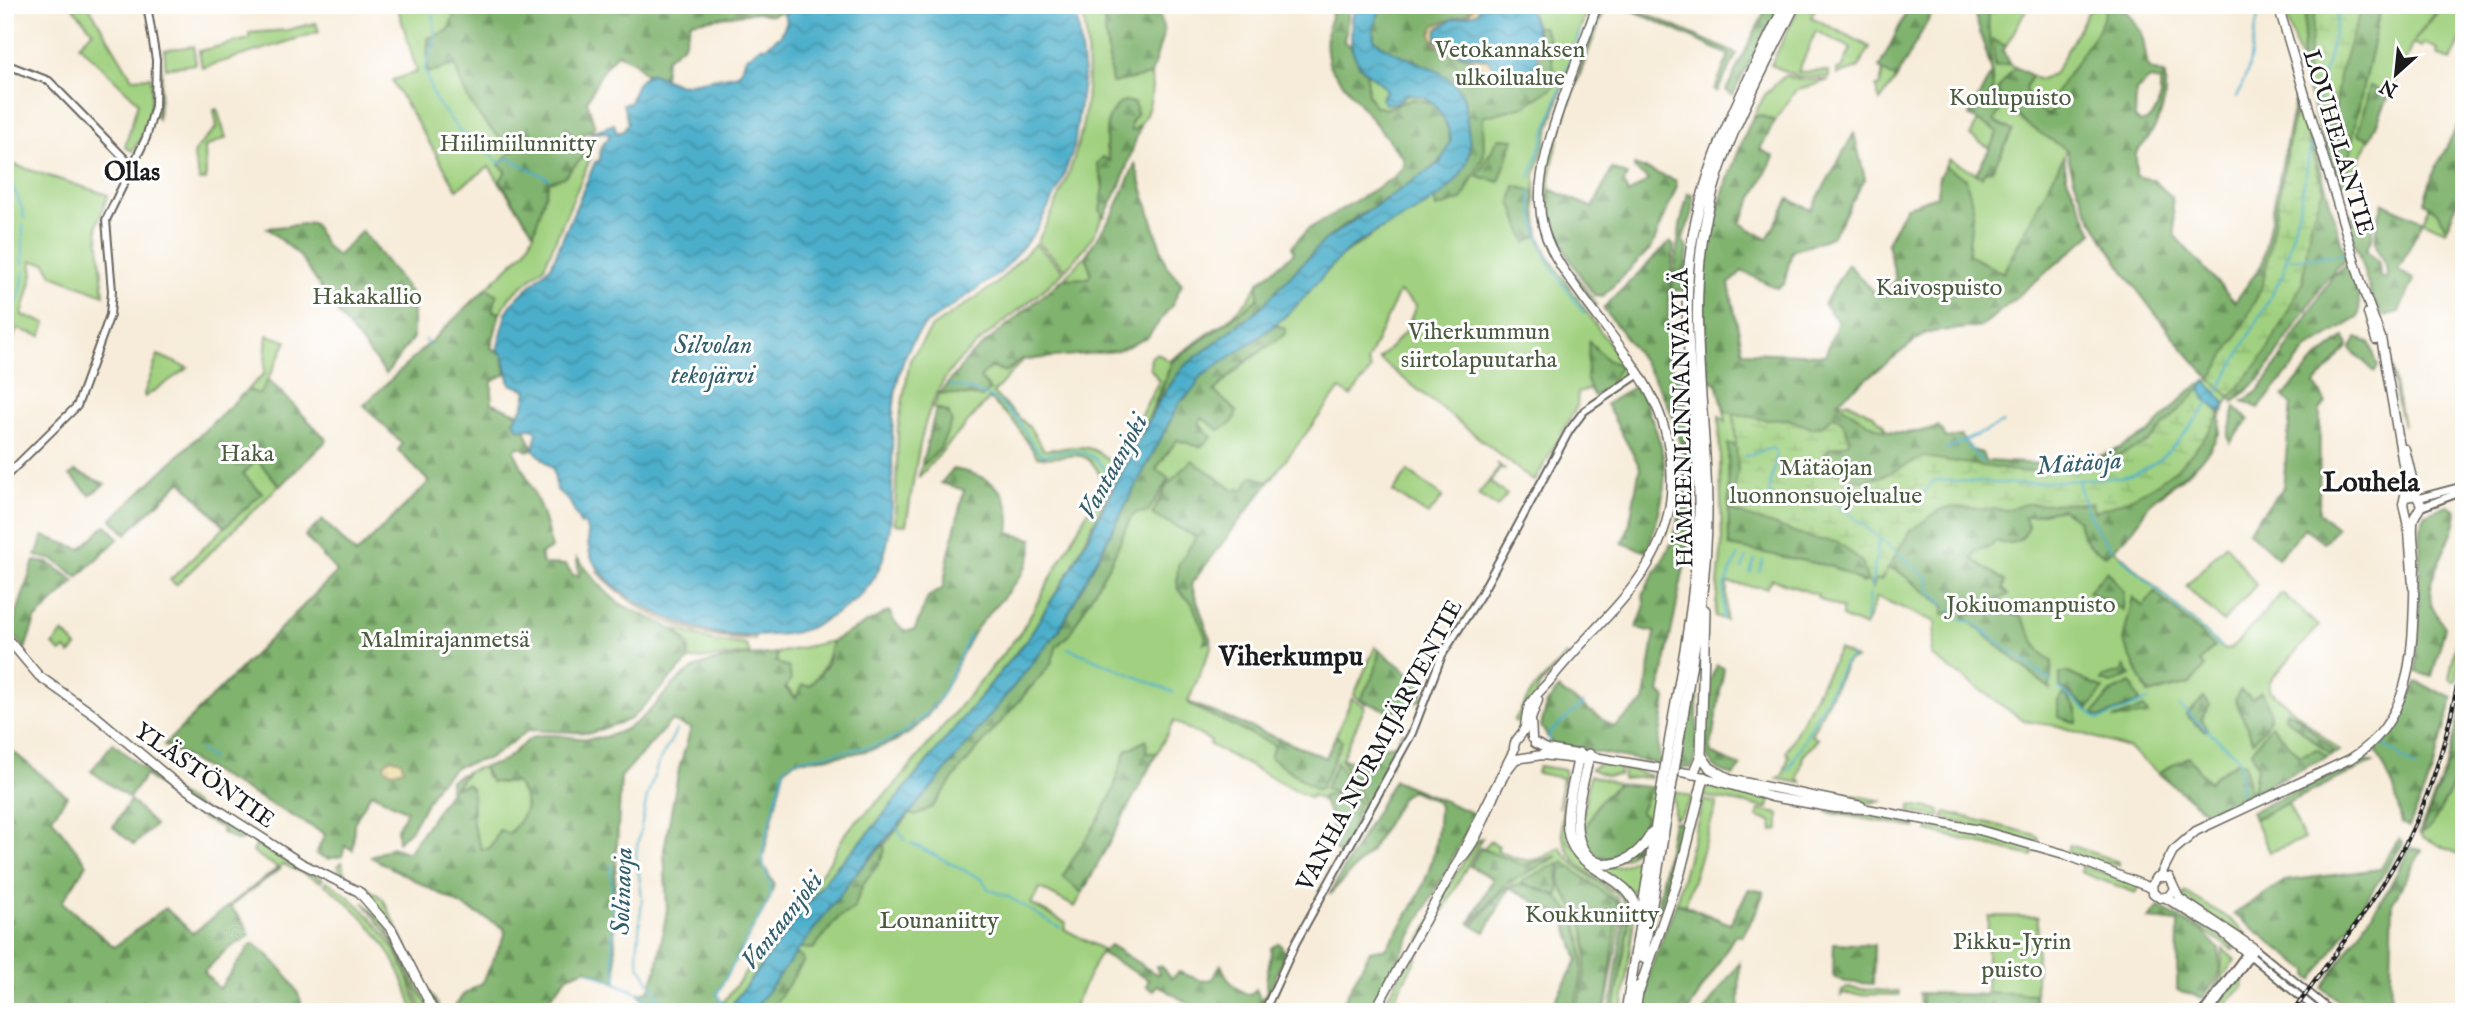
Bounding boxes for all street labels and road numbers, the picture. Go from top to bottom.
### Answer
street label: LOUHELANTIE [2295,46,2381,239]
street label: HÄMEENLINNANVÄYLÄ [1665,267,1702,568]
street label: VANHA NURMIJÄRVENTIE [1290,595,1471,898]
street label: YLÄSTÖNTIE [128,716,280,836]

